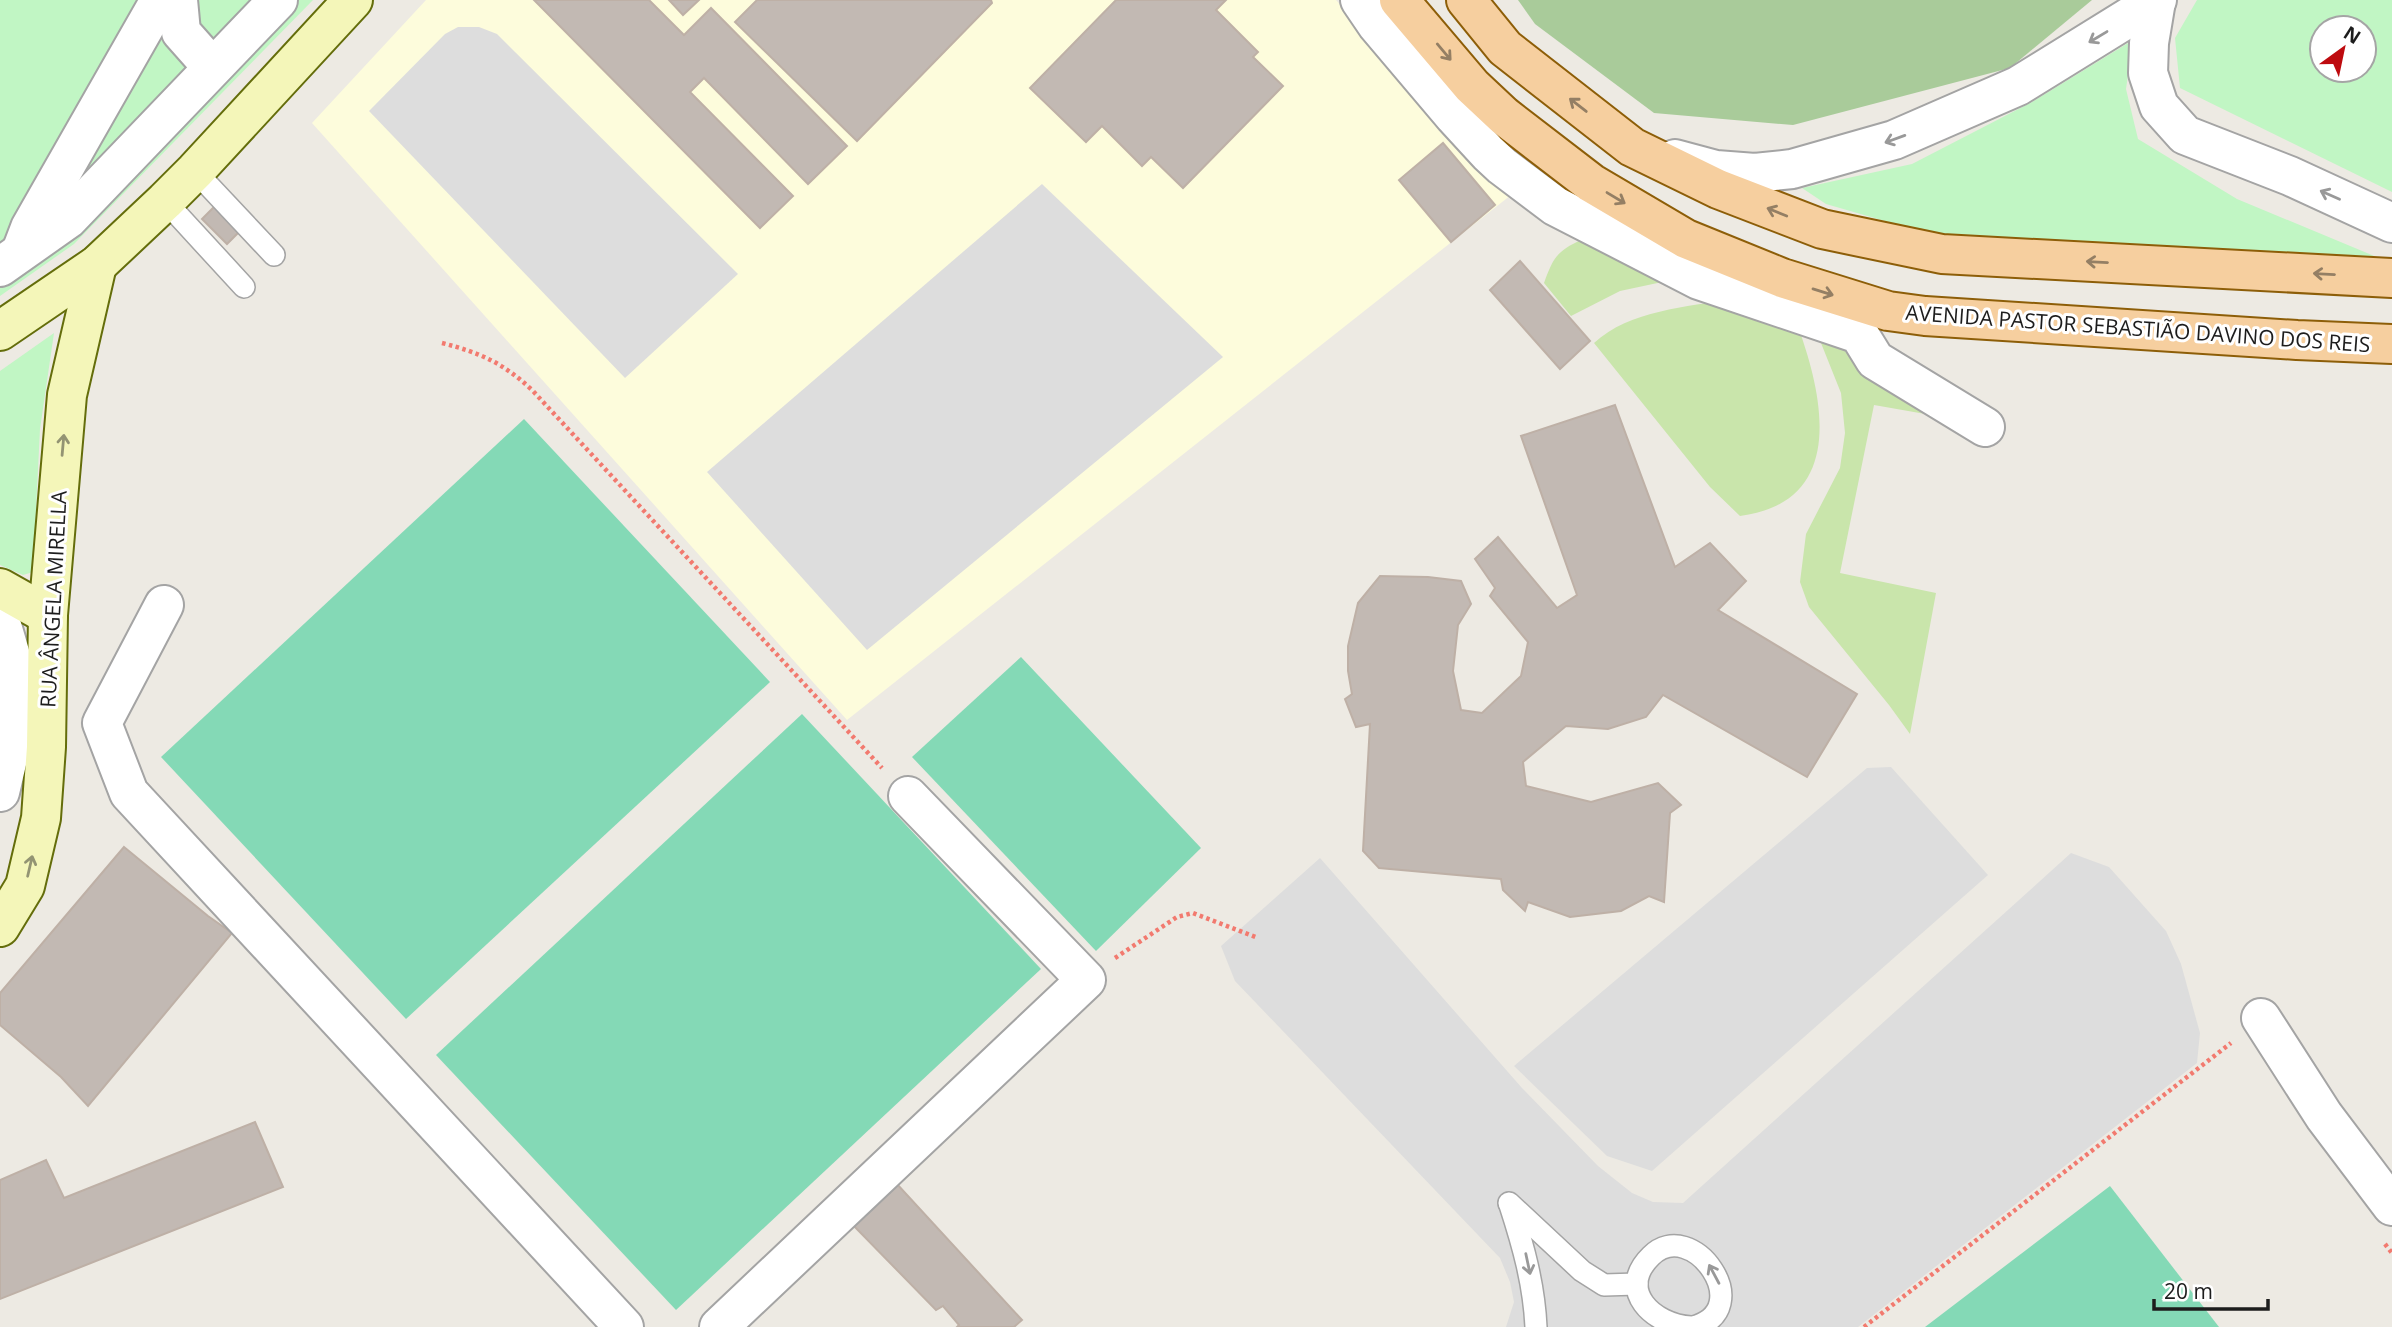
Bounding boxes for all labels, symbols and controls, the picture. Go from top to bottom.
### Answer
north arrow [2308,14,2378,84]
text: N [2339,20,2366,50]
one-way arrow [2089,29,2108,44]
one-way arrow [1436,43,1452,61]
one-way arrow [1569,97,1588,112]
one-way arrow [1885,134,1907,146]
one-way arrow [2320,187,2341,201]
one-way arrow [1606,191,1626,205]
one-way arrow [1767,204,1789,217]
one-way arrow [2086,255,2108,268]
one-way arrow [2313,268,2336,281]
one-way arrow [1811,287,1833,299]
street label: AVENIDA PASTOR SEBASTIÃO DAVINO DOS REIS [1905,298,2371,358]
one-way arrow [57,434,70,457]
street label: RUA ÂNGELA MIRELLA [33,489,73,708]
one-way arrow [23,855,37,878]
one-way arrow [1521,1252,1535,1275]
one-way arrow [1707,1264,1721,1285]
scale bar [2154,1268,2268,1312]
text: 20 m [2164,1277,2213,1305]

